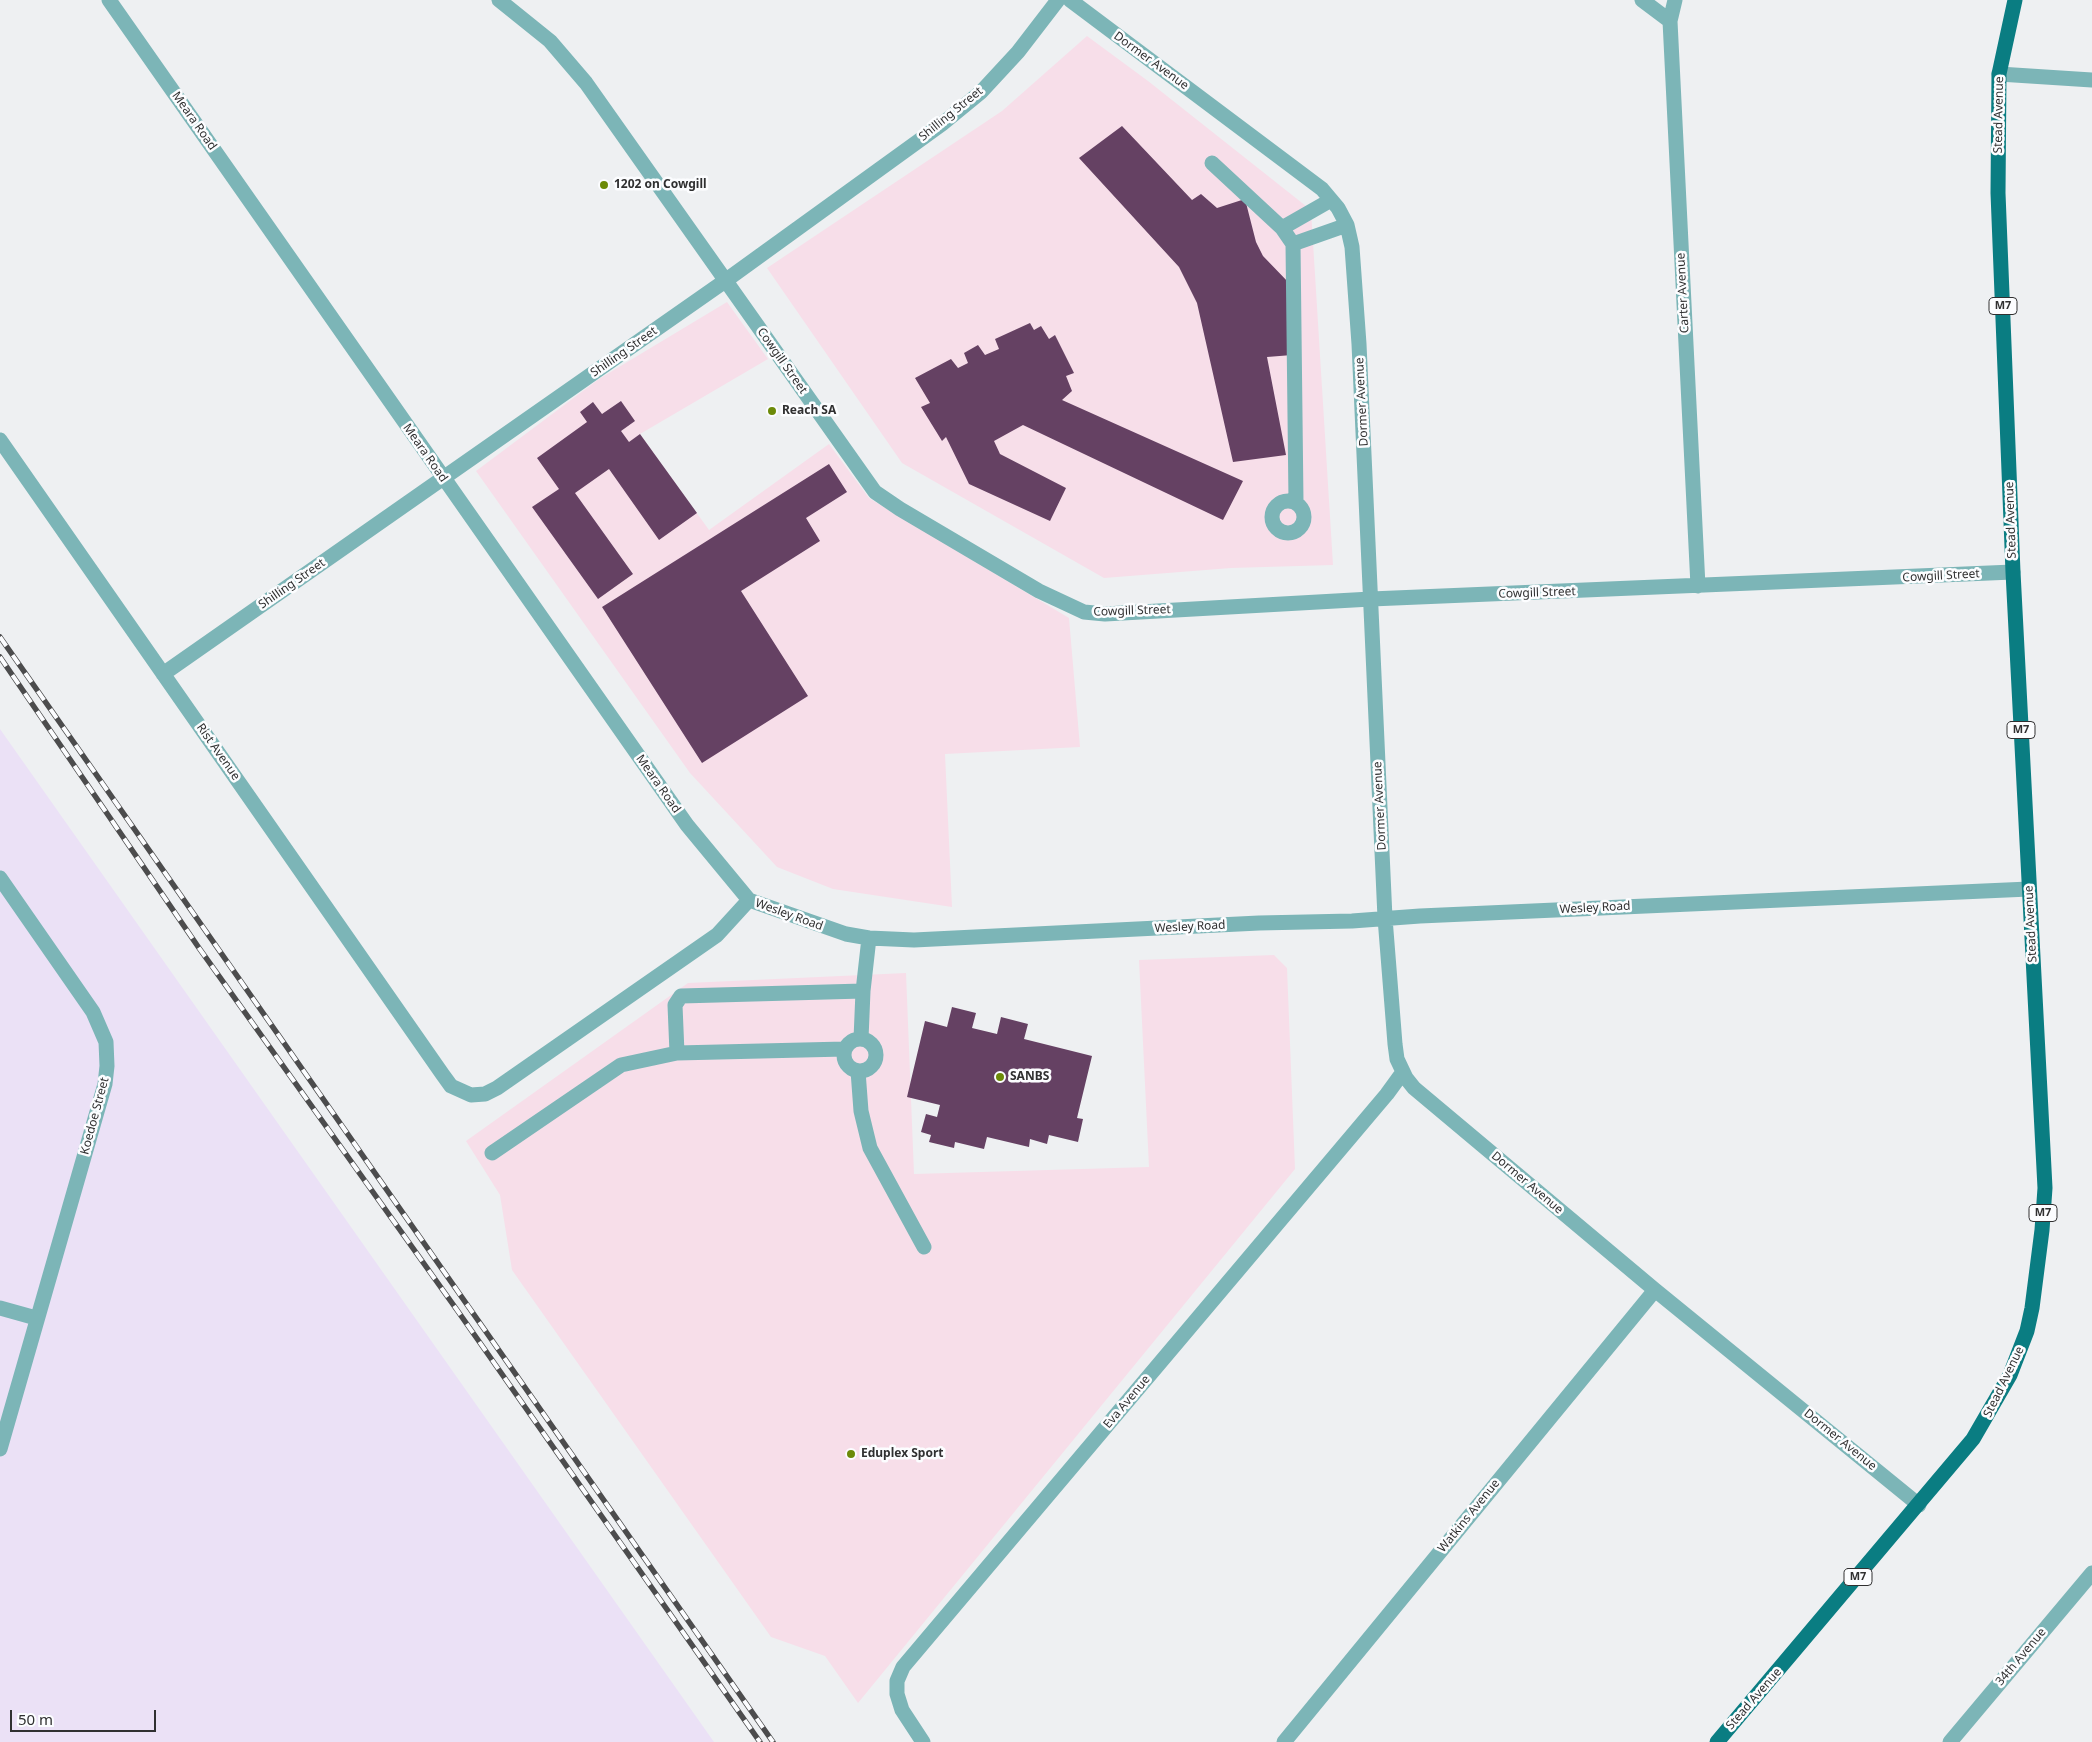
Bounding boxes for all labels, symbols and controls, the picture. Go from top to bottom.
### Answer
street label: Dormer Avenue [1111,29,1191,93]
street label: Stead Avenue [1991,76,2007,154]
street label: Shilling Street [916,84,986,144]
street label: Meara Road [169,89,219,153]
place label: 1202 on Cowgill [614,178,707,192]
marker: 1202 on Cowgill [598,179,610,191]
street label: Carter Avenue [1674,252,1692,334]
road number: M7 [1989,298,2017,314]
street label: Shilling Street [588,324,660,380]
street label: Cowgill Street [754,325,810,397]
street label: Dormer Avenue [1352,357,1372,447]
place label: Reach SA [782,404,836,418]
marker: Reach SA [766,405,778,417]
street label: Meara Road [400,421,450,485]
street label: Stead Avenue [2002,481,2020,559]
street label: Shilling Street [256,556,328,612]
street label: Cowgill Street [1902,567,1980,585]
street label: Cowgill Street [1498,584,1576,602]
street label: Cowgill Street [1093,602,1171,620]
street label: Rist Avenue [193,721,243,783]
road number: M7 [2007,722,2035,738]
street label: Meara Road [633,752,683,816]
street label: Dormer Avenue [1370,761,1390,851]
street label: Stead Avenue [2022,885,2040,963]
street label: Wesley Road [753,896,825,934]
street label: Wesley Road [1559,899,1631,917]
street label: Wesley Road [1154,918,1226,936]
place label: SANBS [1010,1070,1049,1084]
marker: SANBS [994,1071,1006,1083]
street label: Koedoe Street [78,1076,112,1156]
street label: Dormer Avenue [1488,1149,1566,1217]
road number: M7 [2029,1204,2057,1222]
street label: Stead Avenue [1981,1344,2027,1420]
street label: Eva Avenue [1101,1373,1153,1431]
street label: Dormer Avenue [1801,1406,1879,1474]
place label: Eduplex Sport [861,1447,944,1461]
marker: Eduplex Sport [845,1448,857,1460]
street label: Watkins Avenue [1435,1477,1503,1555]
road number: M7 [1844,1568,1872,1585]
street label: 34th Avenue [1993,1625,2049,1689]
street label: Stead Avenue [1723,1665,1785,1733]
scale bar [12,1700,159,1732]
text: 50 m [18,1709,53,1729]

